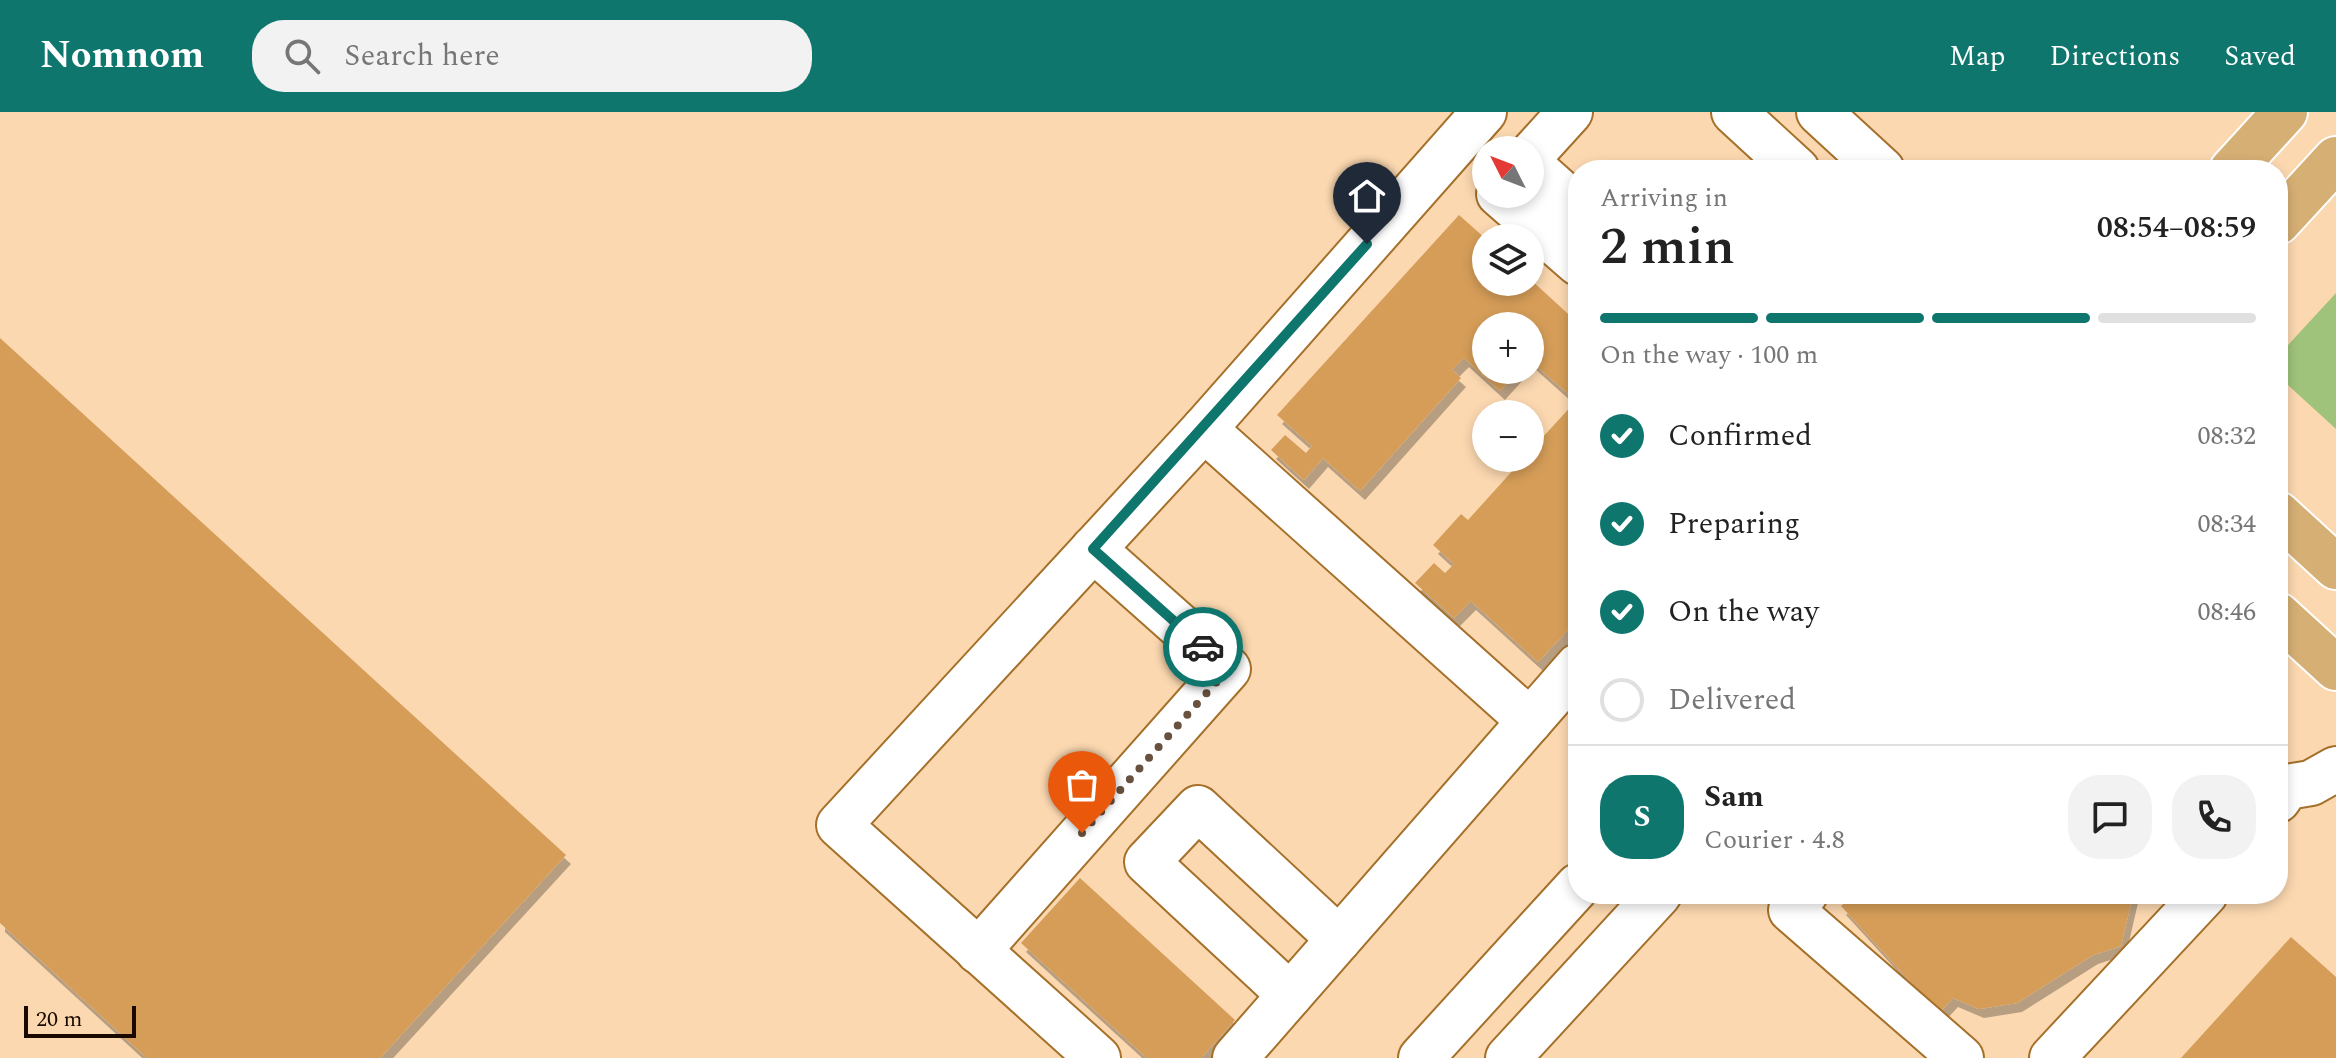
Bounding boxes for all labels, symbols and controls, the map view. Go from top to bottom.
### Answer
search box [252,20,812,92]
text: Nomnom [40,27,204,85]
text: Search here [344,33,500,79]
icon: search [280,34,324,78]
text: Map [1949,35,2006,78]
text: Directions [2050,35,2180,78]
text: Saved [2224,35,2296,78]
north arrow [1472,136,1544,208]
map controls [1472,136,1544,472]
pin [1333,162,1401,244]
icon: home [1345,174,1389,218]
text: Arriving in [1600,178,1728,218]
text: 08:54–08:59 [2097,205,2256,251]
text: 2 min [1600,208,1735,287]
button: layers [1472,224,1544,296]
button: + [1472,312,1544,384]
text: On the way · 100 m [1600,335,1818,375]
button: − [1472,400,1544,472]
text: Confirmed [1668,413,1812,459]
icon: check [1600,414,1644,458]
text: 08:32 [2197,416,2256,456]
text: Preparing [1668,501,1800,547]
icon: check [1600,502,1644,546]
text: 08:34 [2197,504,2256,544]
text: On the way [1668,589,1819,635]
icon: check [1600,590,1644,634]
text: 08:46 [2197,592,2256,632]
courier [1163,607,1243,687]
icon: car [1181,625,1225,669]
text: Delivered [1668,677,1796,723]
pin [1048,751,1116,833]
icon: bag [1060,763,1104,807]
text: Sam [1704,774,1764,820]
button: chat [2068,775,2152,859]
button: phone [2172,775,2256,859]
text: S [1633,794,1651,840]
text: Courier · 4.8 [1704,820,1845,860]
scale bar [24,1002,136,1038]
text: 20 m [36,1003,82,1036]

